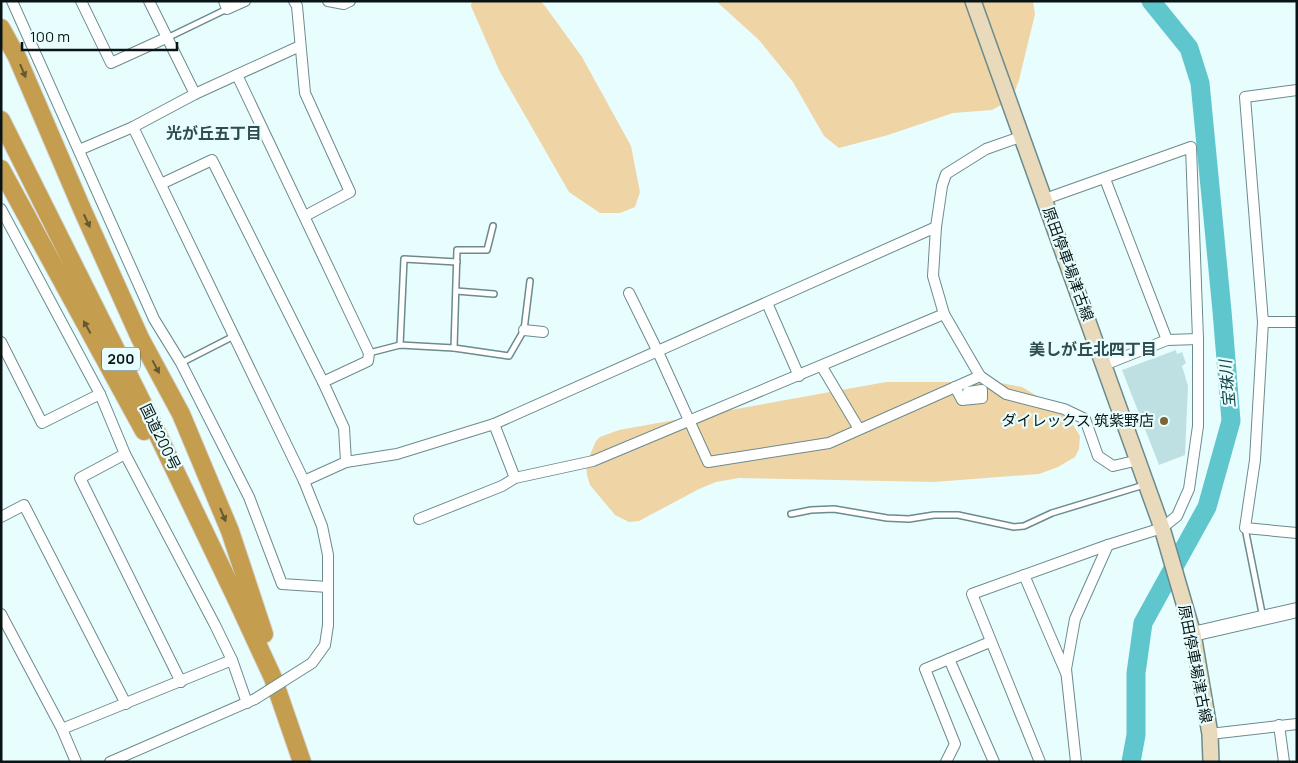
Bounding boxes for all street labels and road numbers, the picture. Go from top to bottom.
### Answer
street label: 原田停車場津古線 [1038,204,1099,324]
road number: 200 [102,348,140,370]
street label: 国道200号 [135,400,186,474]
street label: 原田停車場津古線 [1174,603,1217,725]

